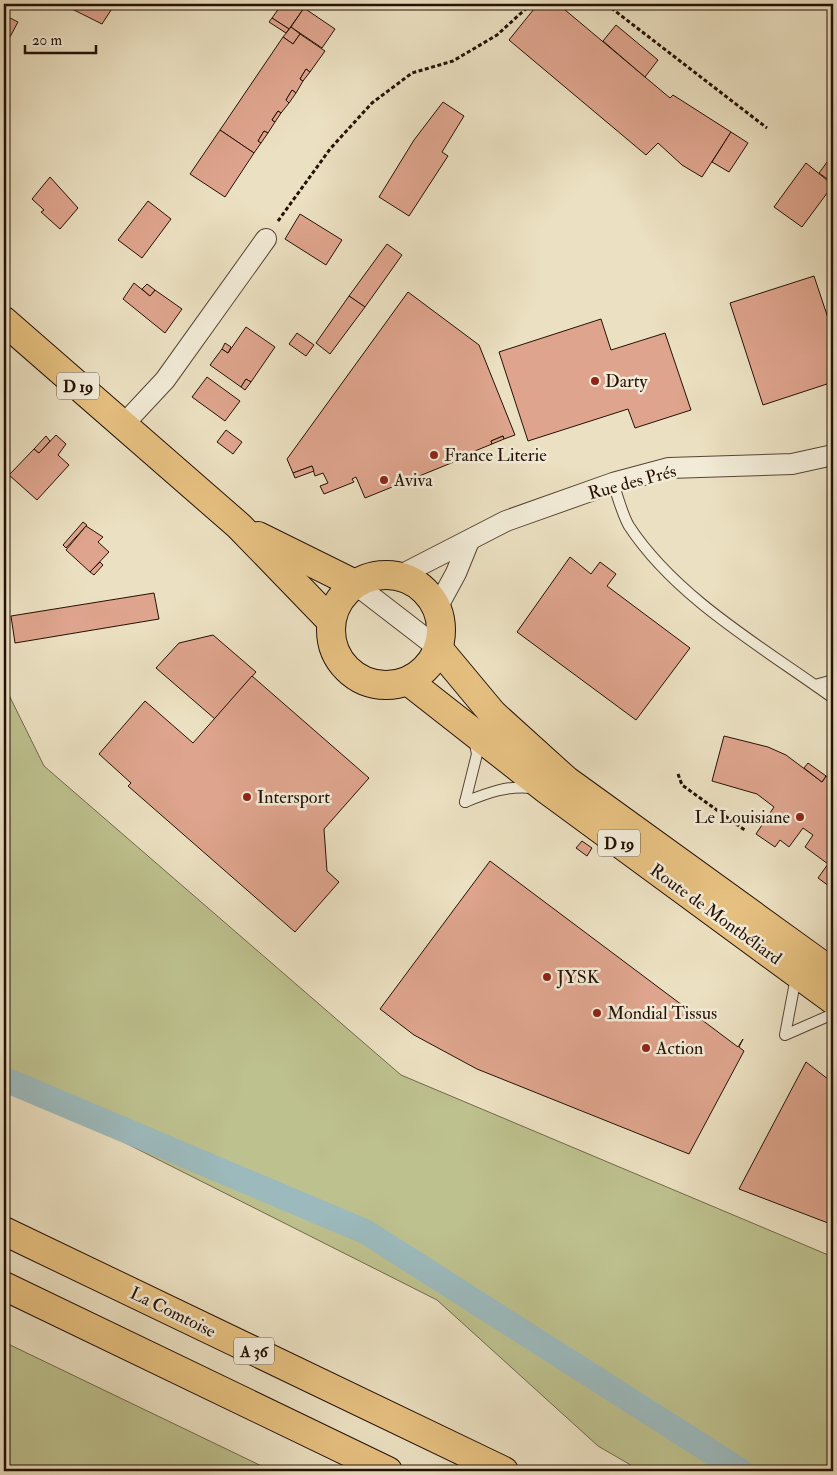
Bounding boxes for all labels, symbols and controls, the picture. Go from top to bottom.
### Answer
scale bar [25,22,96,54]
text: 20 m [32,31,62,50]
place label: Darty [605,370,649,393]
road number: D 19 [57,372,99,400]
marker: Darty [589,375,601,387]
place label: France Literie [444,444,547,467]
marker: France Literie [428,449,440,461]
street label: Rue des Prés [585,460,679,505]
place label: Aviva [393,469,433,492]
marker: Aviva [378,474,390,486]
place label: Intersport [257,786,330,809]
marker: Intersport [241,791,253,803]
place label: Le Louisiane [695,806,790,829]
marker: Le Louisiane [794,811,806,823]
road number: D 19 [598,830,640,856]
street label: Route de Montbéliard [645,859,786,970]
place label: JYSK [556,966,600,989]
marker: JYSK [541,971,553,983]
place label: Mondial Tissus [607,1002,717,1025]
marker: Mondial Tissus [591,1007,603,1019]
place label: Action [655,1037,703,1060]
marker: Action [640,1042,652,1054]
street label: La Comtoise [126,1282,220,1343]
road number: A 36 [234,1338,274,1364]

